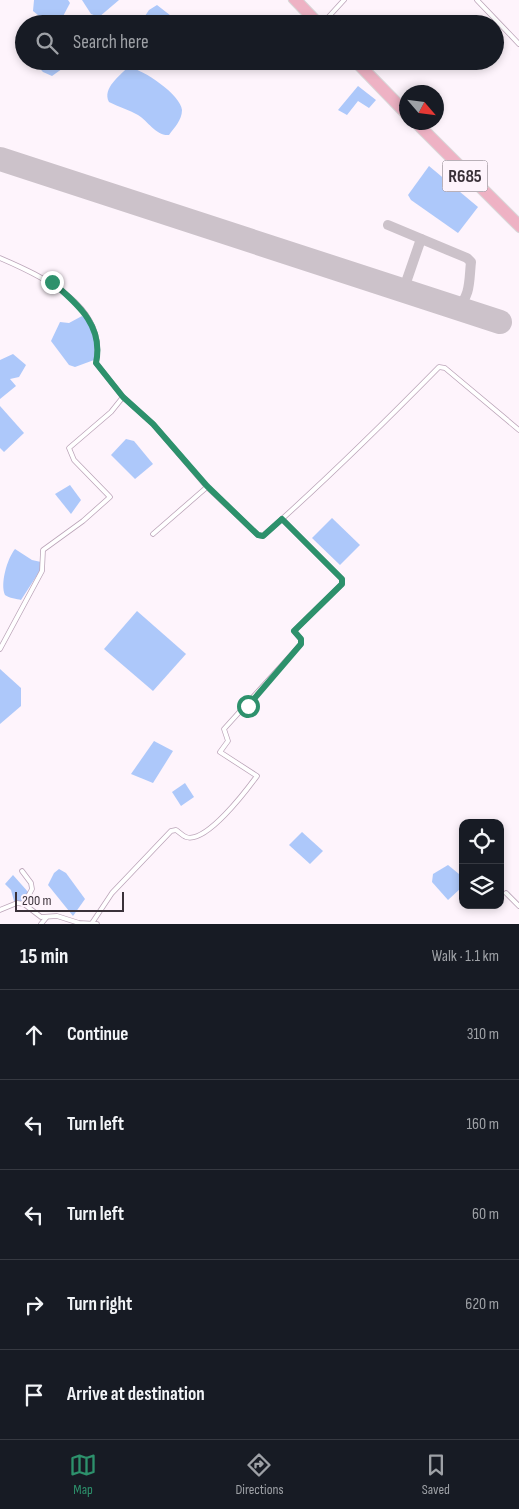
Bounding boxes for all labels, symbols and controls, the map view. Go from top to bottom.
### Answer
search box [15,15,504,70]
icon: search [33,29,61,57]
text: Search here [73,31,149,54]
north arrow [399,85,444,130]
road number: R685 [442,160,488,192]
route end [41,271,64,294]
route start [237,695,260,718]
map controls [459,819,504,909]
button: locate [459,819,504,864]
button: layers [459,864,504,909]
scale bar [15,889,124,912]
text: 200 m [22,892,51,909]
text: 15 min [20,944,68,969]
text: Walk · 1.1 km [432,947,499,966]
icon: ahead [20,1021,48,1049]
text: Continue [67,1023,128,1046]
text: 310 m [467,1025,499,1044]
icon: left [20,1111,48,1139]
text: Turn left [67,1113,124,1136]
text: 160 m [466,1115,499,1134]
icon: left [20,1201,48,1229]
text: Turn left [67,1203,124,1226]
text: 60 m [472,1205,499,1224]
icon: right [20,1291,48,1319]
text: Turn right [67,1293,132,1316]
text: 620 m [465,1295,499,1314]
icon: arrive [20,1381,48,1409]
text: Arrive at destination [67,1383,205,1406]
tab: Map [69,1451,97,1498]
tab: Directions [235,1451,284,1498]
tab: Saved [422,1451,450,1498]

